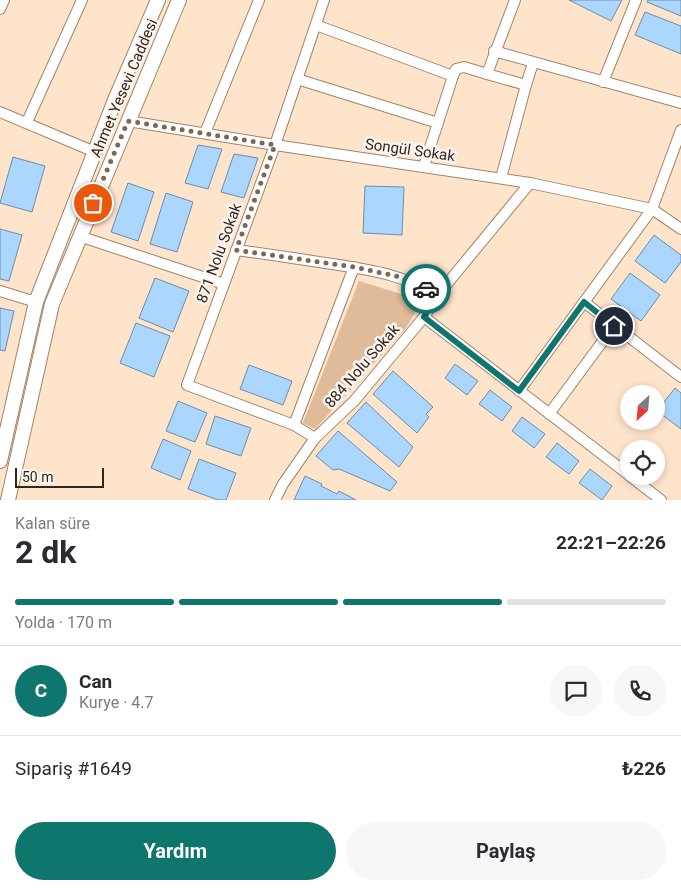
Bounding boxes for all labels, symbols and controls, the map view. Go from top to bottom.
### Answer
street label: Ahmet Yesevi Caddesi [87,16,161,160]
street label: Songül Sokak [364,135,457,165]
pin [72,182,114,224]
icon: bag [79,189,107,217]
street label: 871 Nolu Sokak [193,200,246,305]
courier [401,264,451,314]
icon: car [412,275,440,303]
pin [593,305,635,347]
icon: home [600,312,628,340]
street label: 884 Nolu Sokak [321,320,403,411]
north arrow [620,385,665,430]
map controls [620,385,665,485]
button: locate [620,440,665,485]
scale bar [15,465,104,488]
text: 50 m [22,469,54,485]
text: Kalan süre [15,514,90,533]
text: 22:21–22:26 [556,531,666,554]
text: 2 dk [15,533,76,571]
text: Yolda · 170 m [15,613,112,632]
button: chat [550,665,602,717]
button: phone [614,665,666,717]
text: Can [79,670,112,693]
text: C [35,679,47,702]
text: Kurye · 4.7 [79,693,154,712]
text: Sipariş #1649 [15,757,132,780]
text: ₺226 [622,757,666,780]
button: Yardım [15,822,336,880]
button: Paylaş [346,822,666,880]

